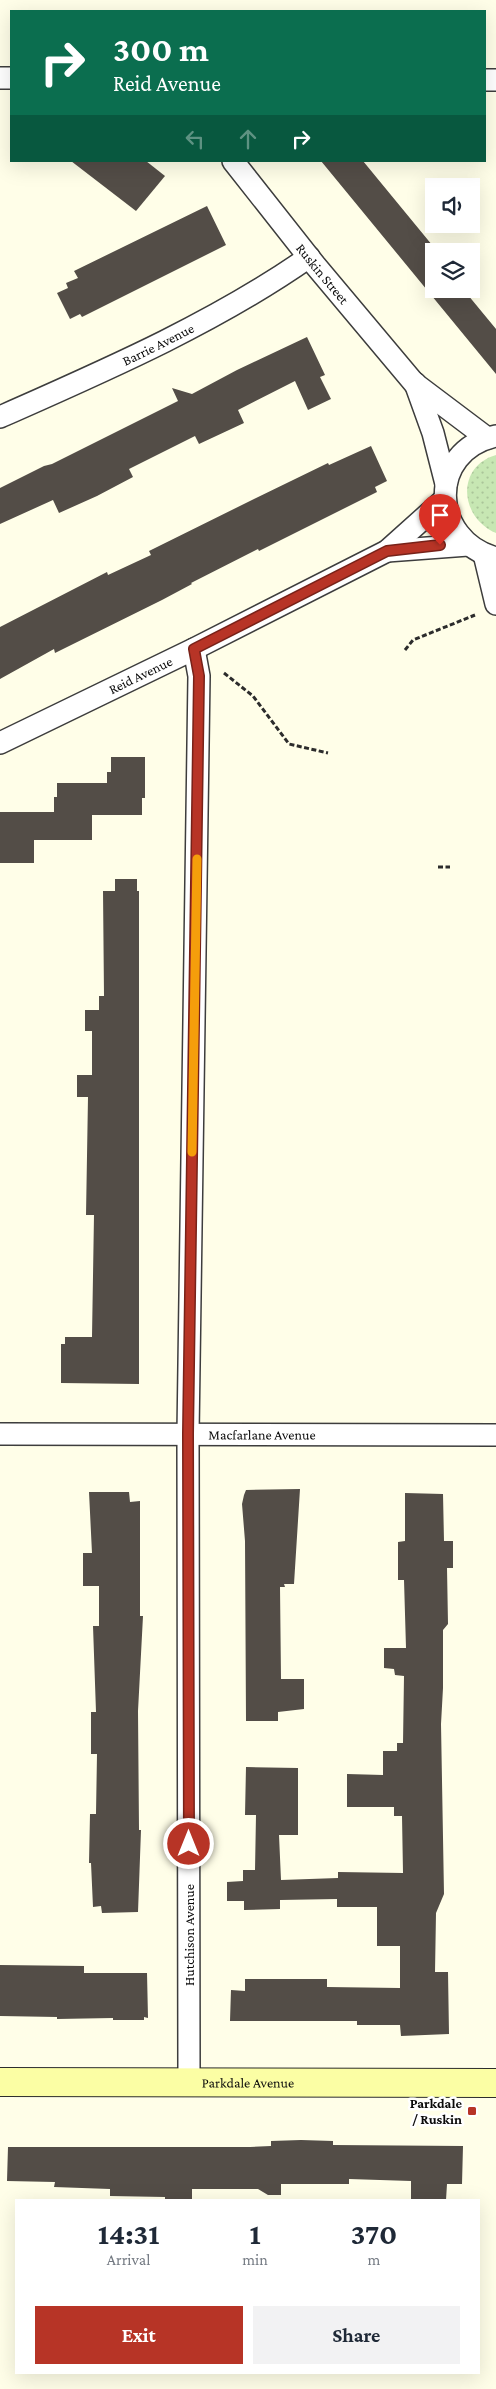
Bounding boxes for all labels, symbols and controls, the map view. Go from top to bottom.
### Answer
icon: right [30,30,95,95]
text: 300 m [113,30,209,69]
text: Reid Avenue [113,71,221,96]
icon: left [181,125,209,153]
icon: ahead [234,125,262,153]
icon: right [287,125,315,153]
map controls [425,178,480,298]
button: sound [425,178,480,233]
street label: Ruskin Street [293,240,353,308]
button: layers [425,243,480,298]
street label: Barrie Avenue [120,320,197,369]
pin [419,494,461,545]
icon: arrive [426,501,454,529]
street label: Reid Avenue [106,653,175,697]
street label: Macfarlane Avenue [208,1426,316,1443]
position arrow [162,1817,214,1869]
street label: Hutchison Avenue [181,1884,197,1986]
street label: Parkdale Avenue [202,2074,294,2091]
place label: Parkdale / Ruskin [410,2095,462,2127]
marker: Parkdale / Ruskin [466,2105,478,2117]
text: 14:31 [98,2217,159,2250]
text: 1 [249,2217,261,2250]
text: 370 [351,2217,397,2250]
text: Arrival [107,2251,150,2268]
text: min [242,2251,268,2268]
text: m [368,2251,380,2268]
button: Exit [35,2306,243,2364]
button: Share [253,2306,460,2364]

